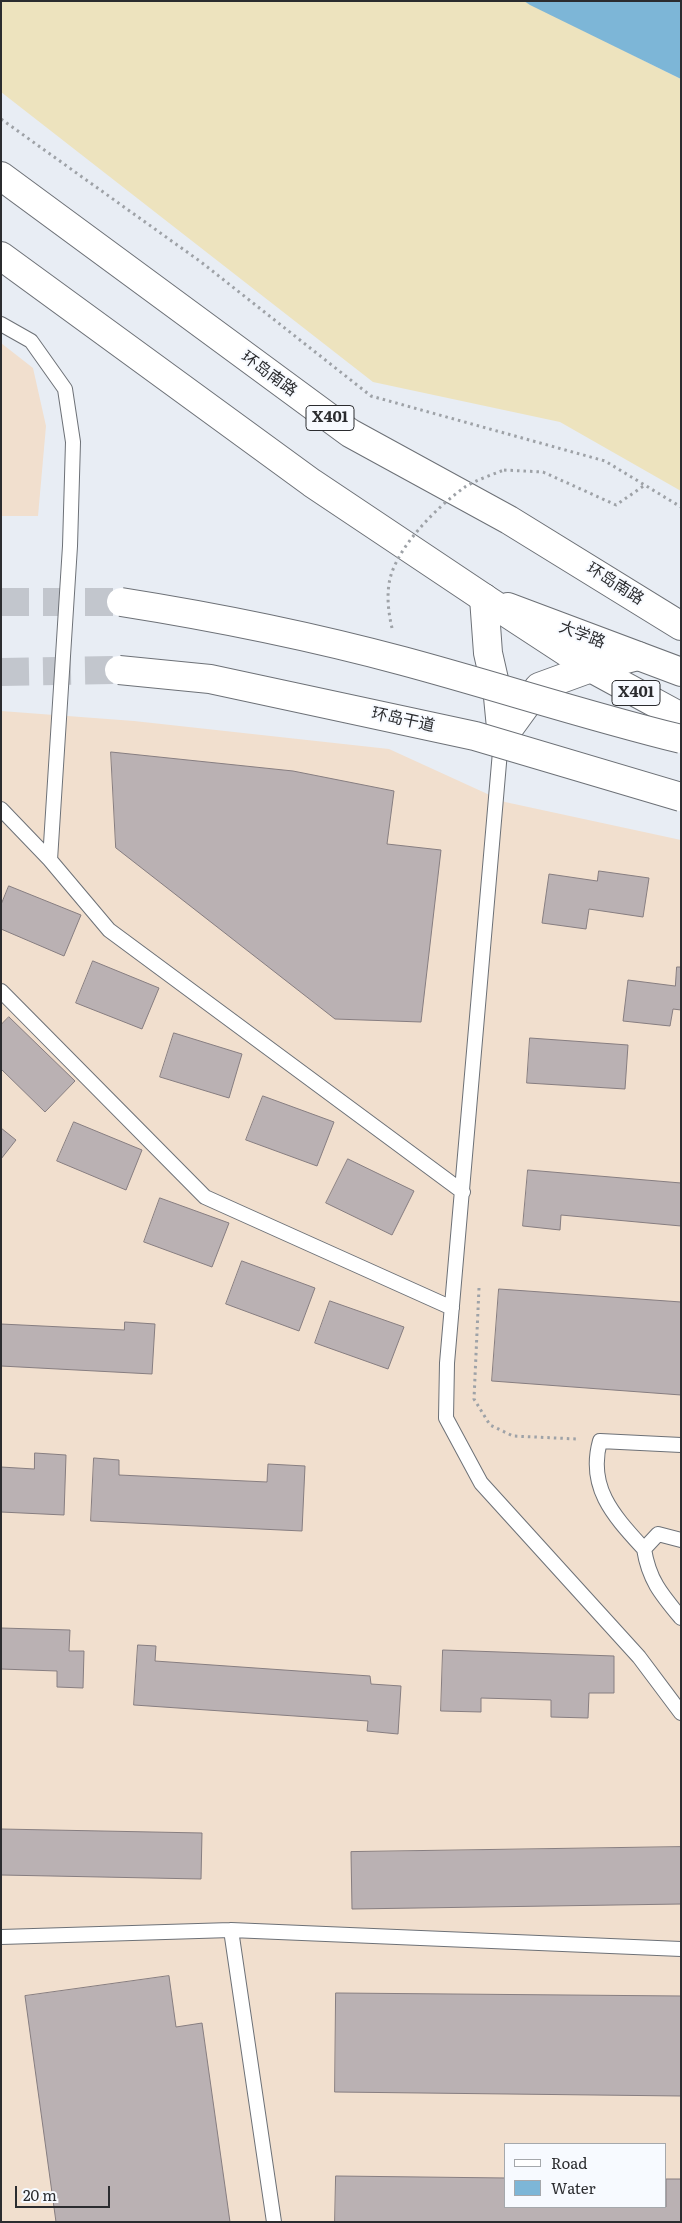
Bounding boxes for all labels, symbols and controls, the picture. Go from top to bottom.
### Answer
street label: 环岛南路 [237,347,301,401]
road number: X401 [306,406,354,430]
street label: 环岛南路 [583,559,647,609]
street label: 大学路 [556,617,608,653]
road number: X401 [612,680,660,706]
street label: 环岛干道 [370,704,436,736]
legend [504,2143,667,2208]
text: Road [551,2151,587,2174]
scale bar [18,2176,112,2208]
text: Water [551,2176,596,2199]
text: 20 m [23,2183,57,2206]

